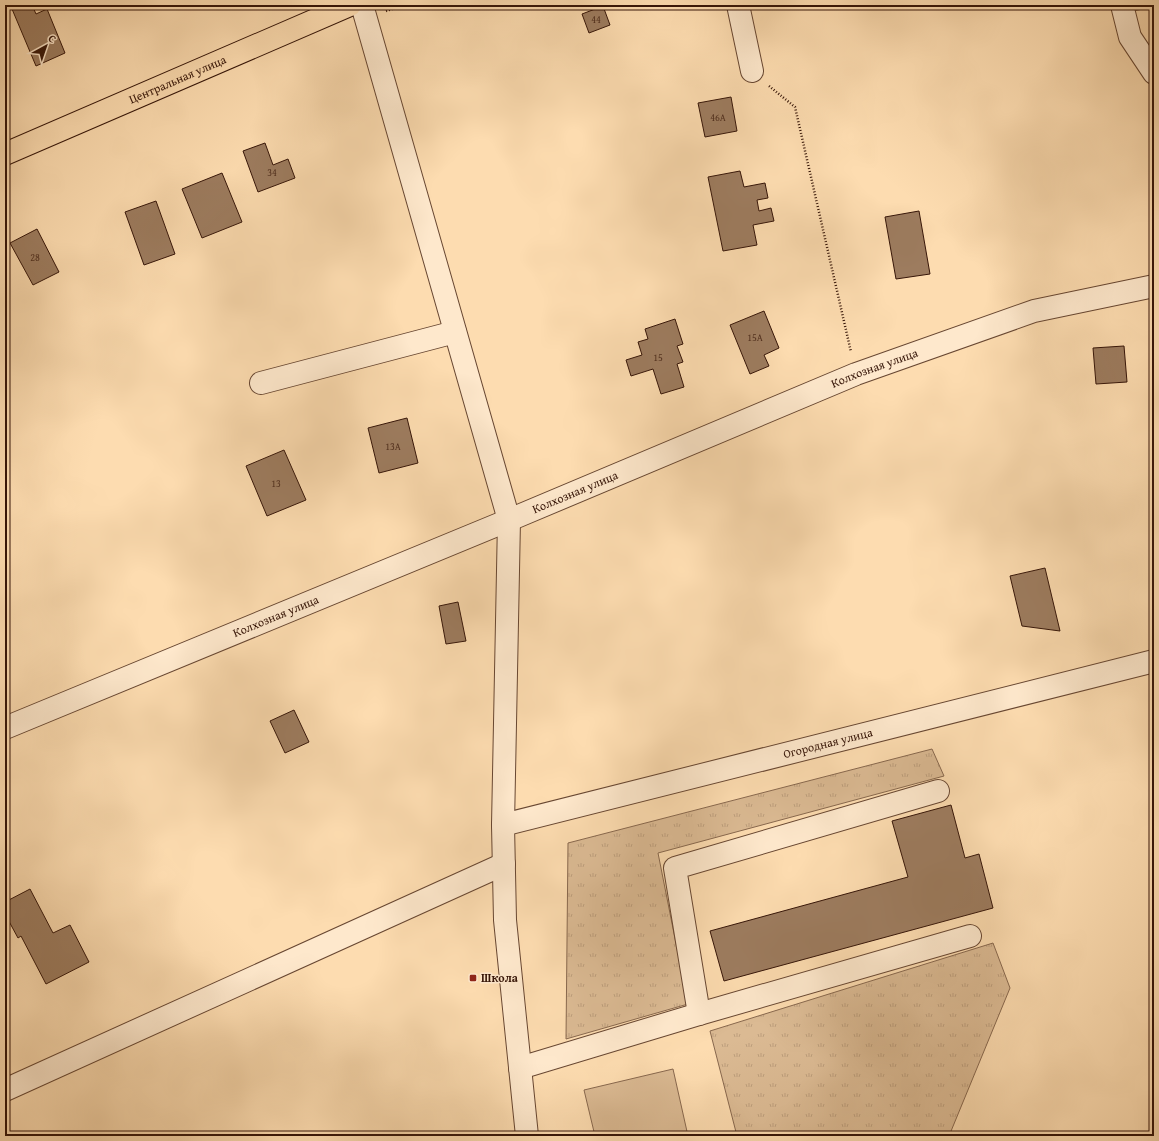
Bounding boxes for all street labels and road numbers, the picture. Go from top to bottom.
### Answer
street label: Центральная улица [126,50,229,108]
street label: Колхозная улица [828,344,920,392]
street label: Колхозная улица [530,466,621,517]
street label: Колхозная улица [230,590,321,641]
street label: Огородная улица [781,723,874,762]

